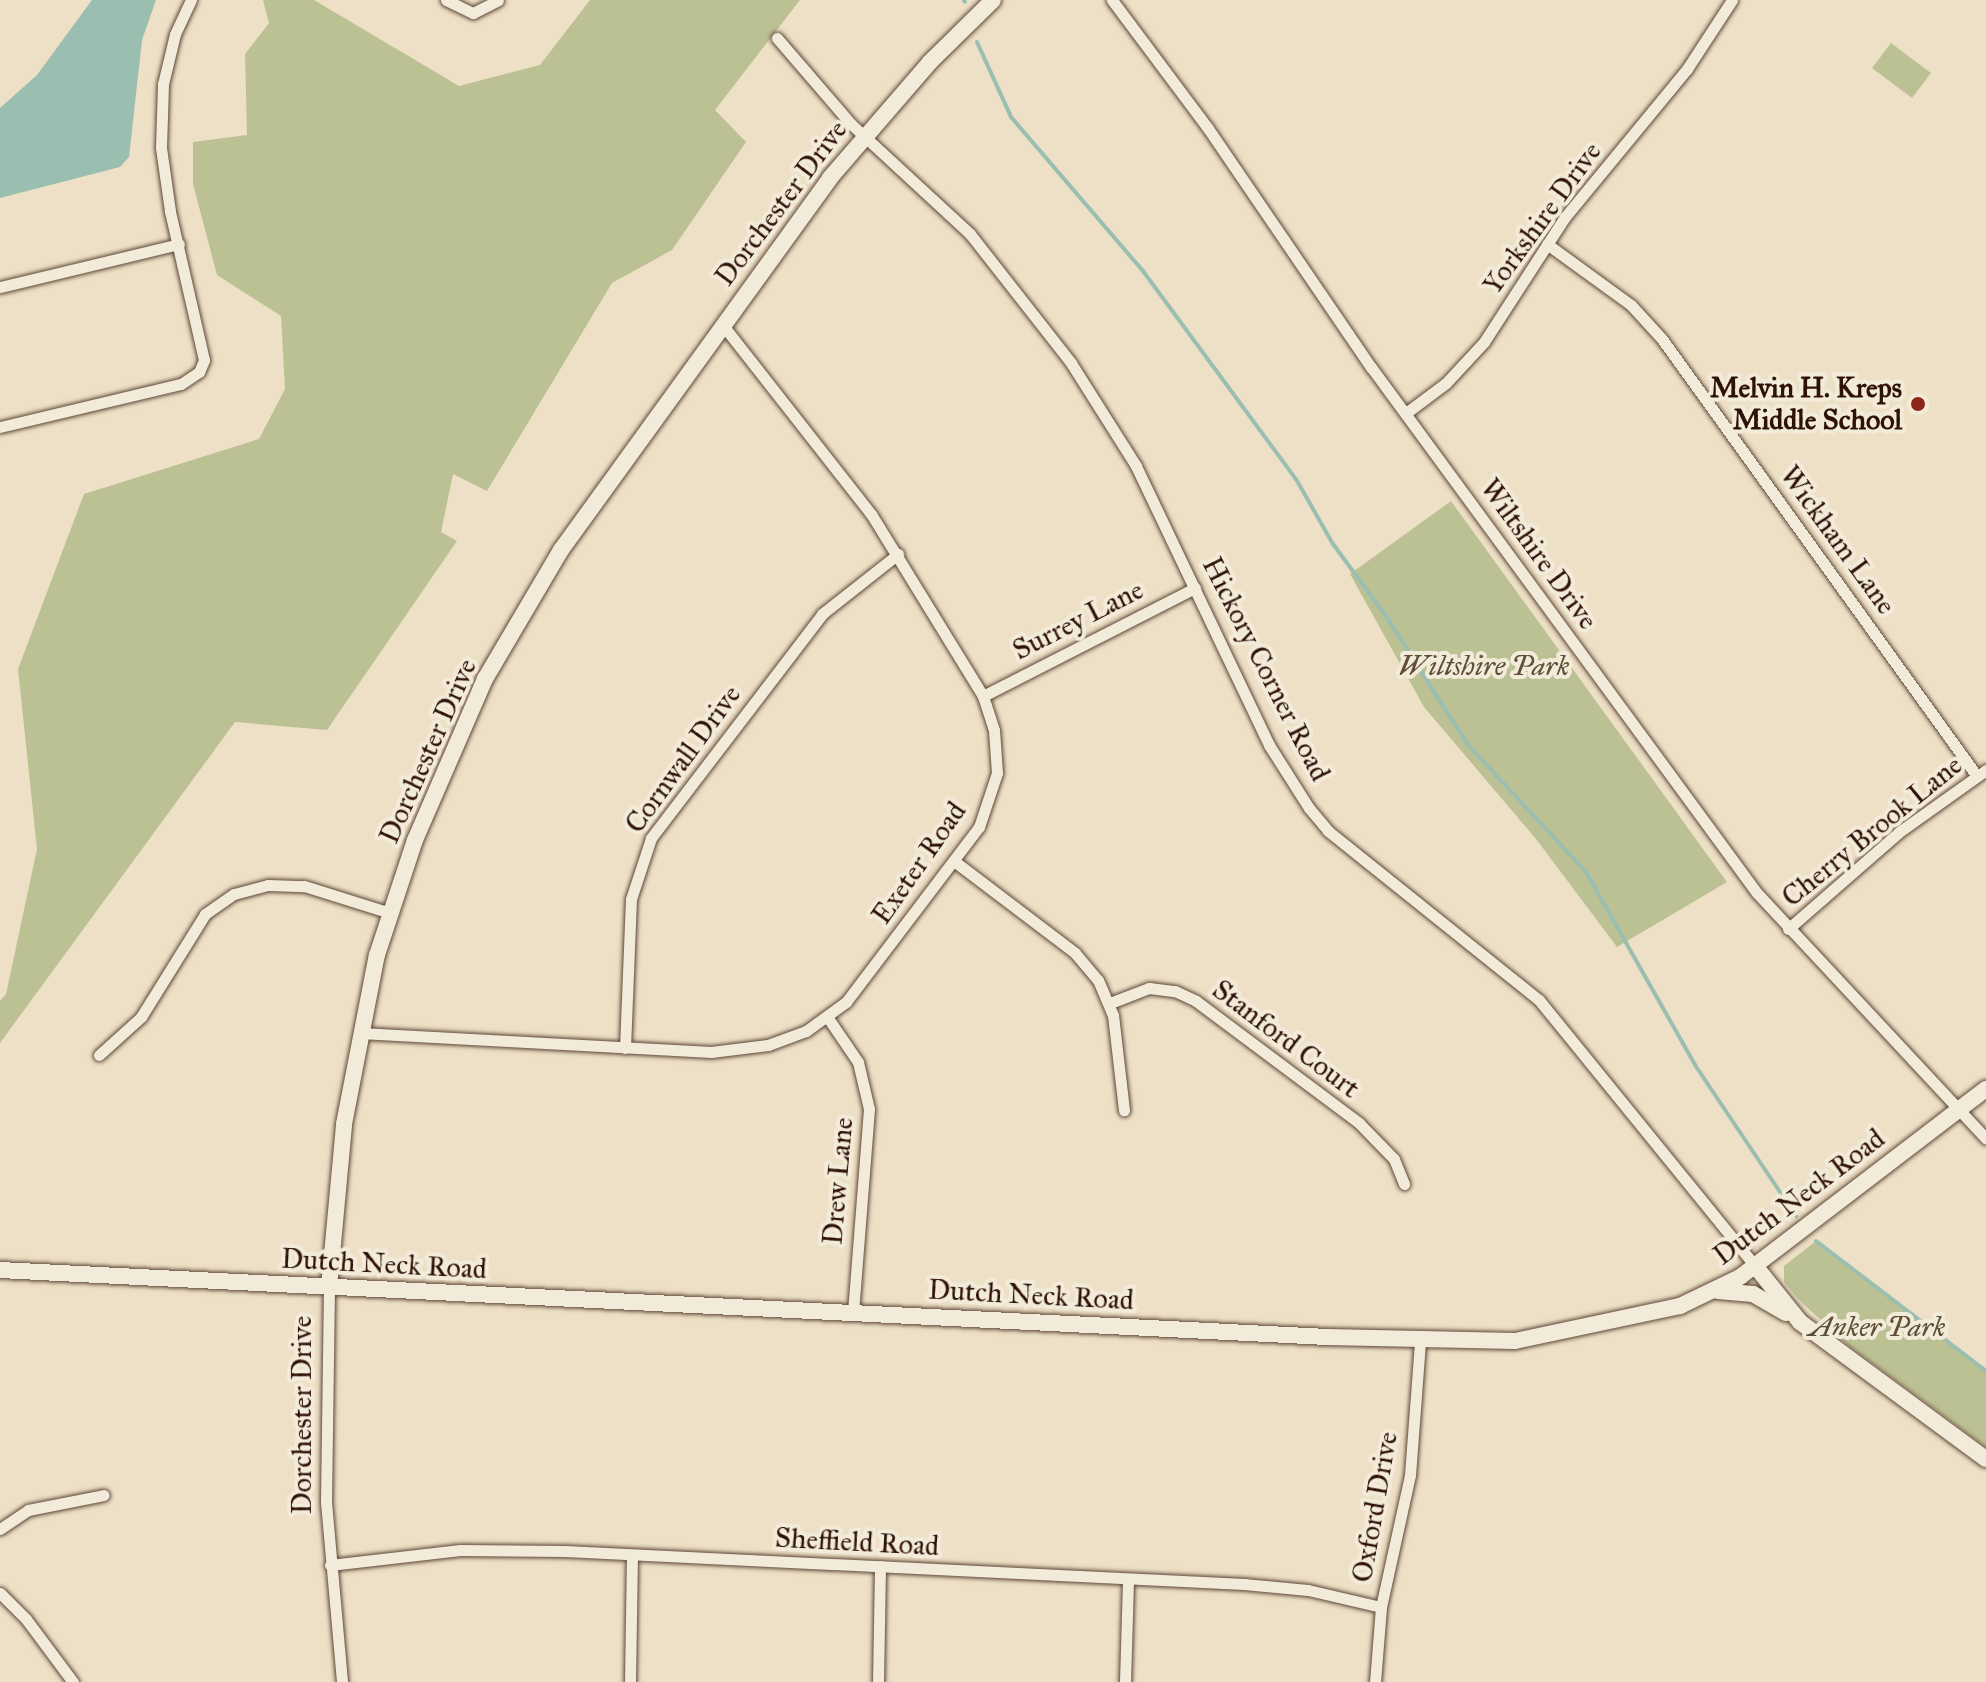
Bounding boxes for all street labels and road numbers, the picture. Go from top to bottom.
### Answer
street label: Dorchester Drive [708,114,854,292]
street label: Yorkshire Drive [1476,135,1608,301]
street label: Wickham Lane [1773,459,1903,621]
street label: Wiltshire Drive [1473,472,1605,636]
street label: Hickory Corner Road [1195,551,1337,787]
street label: Surrey Lane [1007,573,1149,667]
street label: Dorchester Drive [372,653,484,849]
street label: Cornwall Drive [618,678,748,840]
street label: Cherry Brook Lane [1775,748,1969,914]
street label: Exeter Road [865,795,973,931]
street label: Stanford Court [1206,973,1366,1105]
street label: Drew Lane [816,1116,860,1246]
street label: Dutch Neck Road [1707,1122,1891,1272]
street label: Dutch Neck Road [280,1242,488,1286]
street label: Dutch Neck Road [927,1273,1135,1317]
street label: Dorchester Drive [285,1316,319,1514]
street label: Oxford Drive [1345,1429,1405,1585]
street label: Sheffield Road [774,1521,940,1563]

